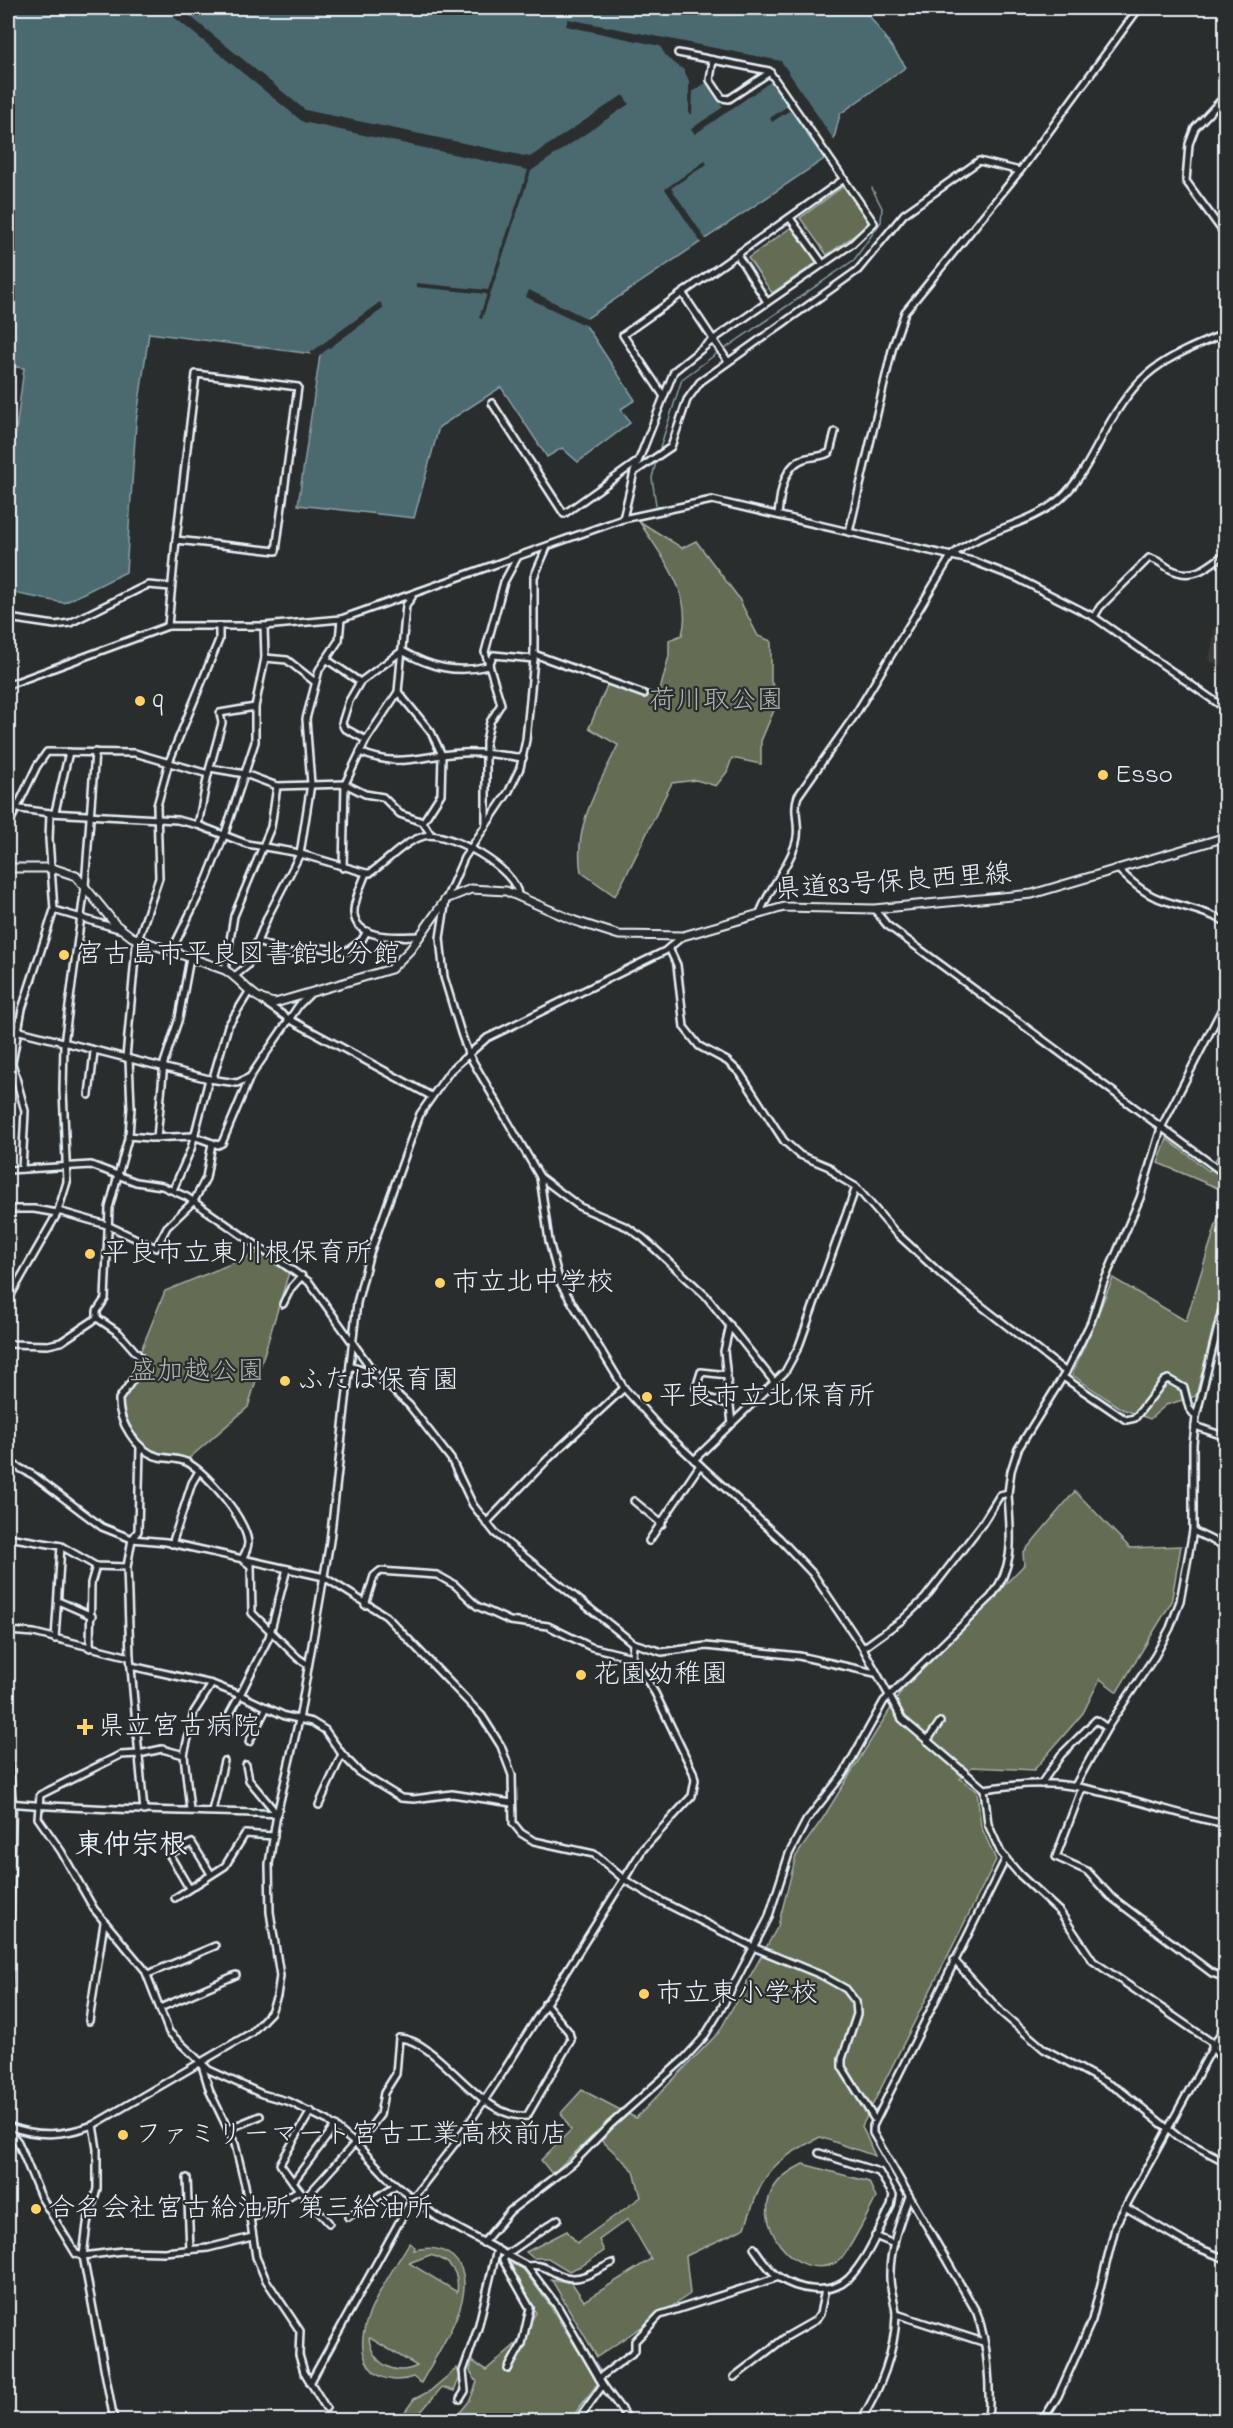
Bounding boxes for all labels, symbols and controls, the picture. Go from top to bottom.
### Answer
place label: q [152,682,163,721]
park label: 荷川取公園 [649,682,784,721]
marker: q [133,694,147,708]
place label: Esso [1115,756,1173,795]
marker: Esso [1096,768,1110,782]
street label: 県道83号保良西里線 [773,855,1013,911]
place label: 宮古島市平良図書館北分館 [76,936,400,975]
marker: 宮古島市平良図書館北分館 [57,948,71,962]
place label: 平良市立東川根保育所 [102,1235,372,1274]
marker: 平良市立東川根保育所 [83,1247,97,1261]
place label: 市立北中学校 [452,1264,614,1303]
marker: 市立北中学校 [433,1276,447,1290]
park label: 盛加越公園 [130,1353,265,1392]
place label: ふたば保育園 [297,1362,459,1401]
marker: ふたば保育園 [278,1374,292,1388]
place label: 平良市立北保育所 [659,1378,875,1417]
marker: 平良市立北保育所 [640,1390,654,1404]
place label: 花園幼稚園 [593,1656,728,1695]
marker: 花園幼稚園 [574,1668,588,1682]
place label: 県立宮古病院 [98,1708,260,1747]
marker: 県立宮古病院 [76,1718,94,1736]
district label: 東仲宗根 [75,1826,187,1867]
place label: 市立東小学校 [656,1975,818,2014]
marker: 市立東小学校 [637,1987,651,2001]
place label: ファミリーマート宮古工業高校前店 [135,2116,568,2155]
marker: ファミリーマート宮古工業高校前店 [116,2128,130,2142]
place label: 合名会社宮古給油所 第三給油所 [48,2190,433,2229]
marker: 合名会社宮古給油所 第三給油所 [29,2202,43,2216]

